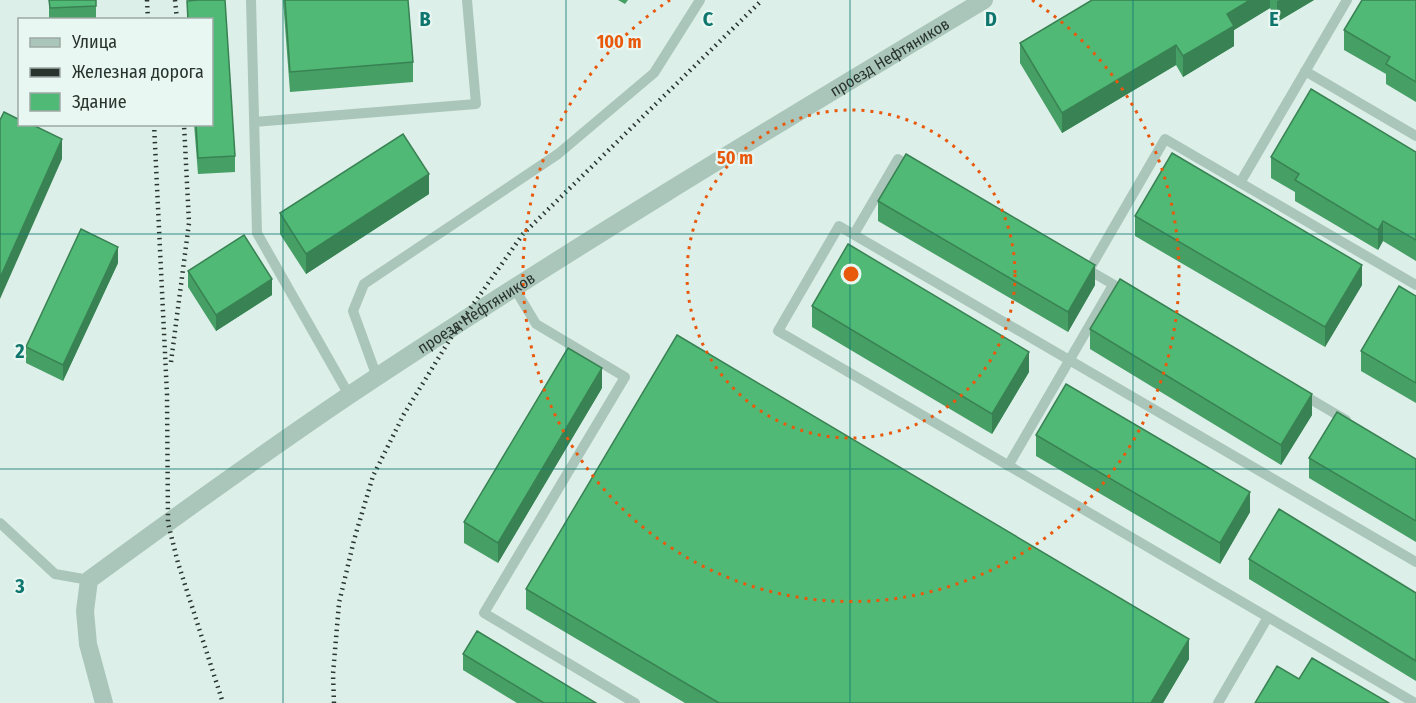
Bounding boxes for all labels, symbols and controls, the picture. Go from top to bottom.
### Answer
text: B [419,7,431,31]
text: C [703,7,714,31]
text: D [985,7,997,31]
text: E [1269,7,1279,31]
street label: проезд Нефтяников [826,14,952,100]
legend [18,18,213,126]
text: Улица [71,31,117,53]
text: 100 m [597,31,641,53]
text: Железная дорога [72,61,204,83]
text: Здание [72,91,127,113]
text: 50 m [717,147,753,169]
centre of rings [841,264,861,284]
street label: проезд Нефтяников [414,268,538,357]
text: 2 [14,339,25,363]
text: 3 [14,574,25,598]

